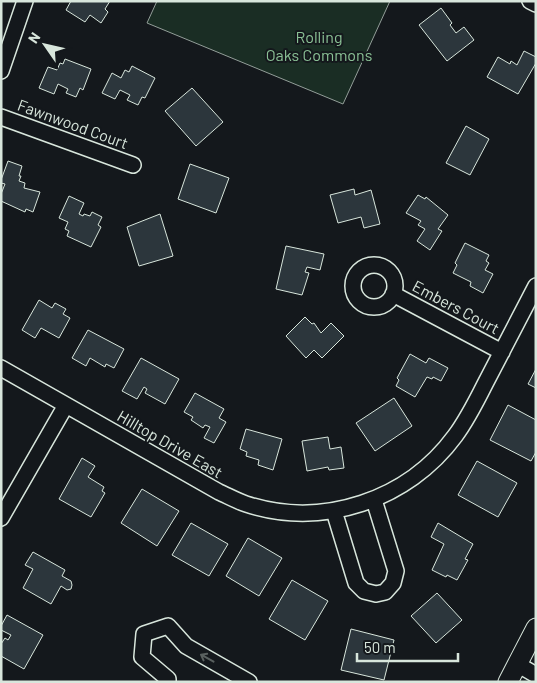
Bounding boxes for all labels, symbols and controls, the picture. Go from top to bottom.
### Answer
north arrow [20,20,70,70]
park label: Rolling Oaks Commons [266,27,372,64]
text: N [24,29,43,46]
street label: Fawnwood Court [15,95,131,152]
street label: Embers Court [410,276,503,337]
street label: Hilltop Drive East [114,406,226,481]
scale bar [357,630,458,662]
text: 50 m [364,638,396,656]
one-way arrow [199,653,214,663]

